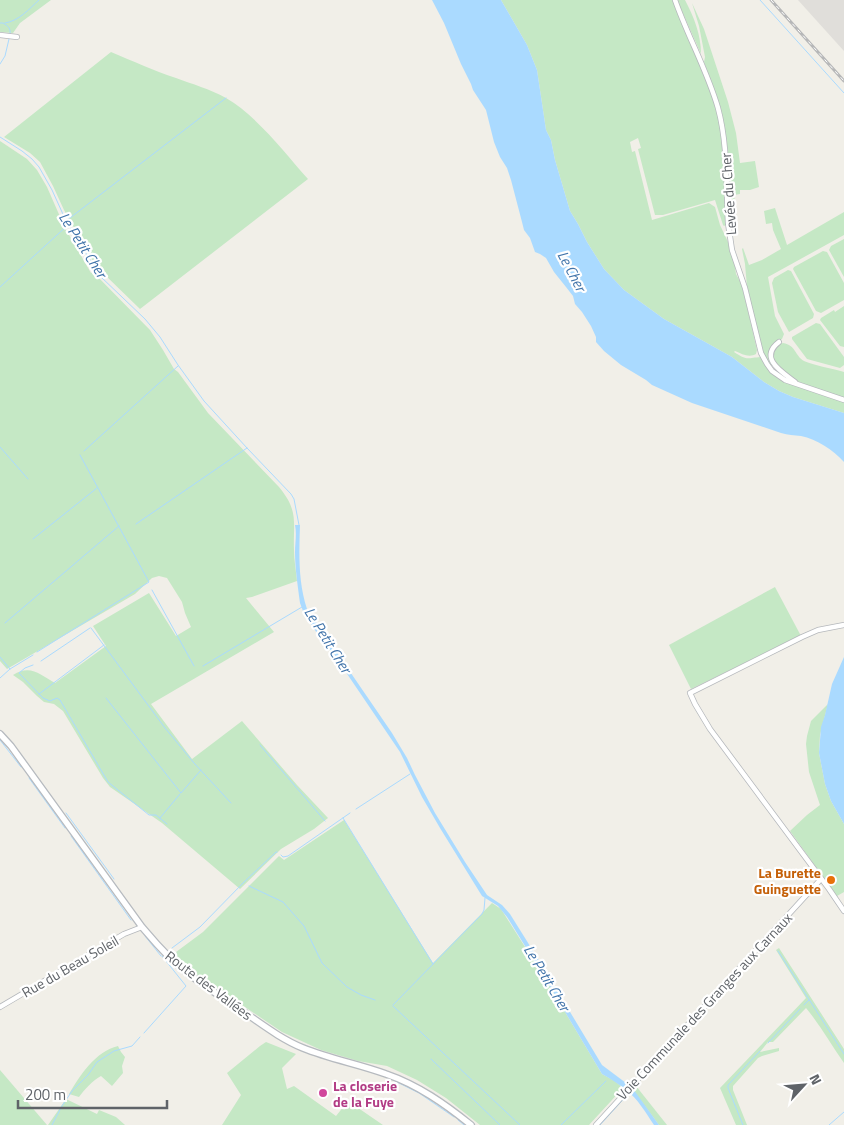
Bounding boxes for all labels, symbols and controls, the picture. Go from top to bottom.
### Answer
street label: Levée du Cher [715,152,741,236]
water label: Le Petit Cher [53,208,114,284]
water label: Le Cher [552,247,593,297]
water label: Le Petit Cher [299,602,359,680]
place label: La Burette Guinguette [754,862,821,899]
marker: La Burette Guinguette [825,874,837,886]
street label: Voie Communale des Granges aux Carnaux [611,907,797,1104]
street label: Rue du Beau Soleil [18,930,122,1002]
water label: Le Petit Cher [518,940,577,1018]
street label: Route des Vallées [161,945,257,1025]
north arrow [779,1060,829,1110]
text: N [805,1070,828,1088]
place label: La closerie de la Fuye [333,1075,397,1112]
scale bar [18,1078,166,1110]
text: 200 m [25,1083,66,1106]
marker: La closerie de la Fuye [317,1087,329,1099]

